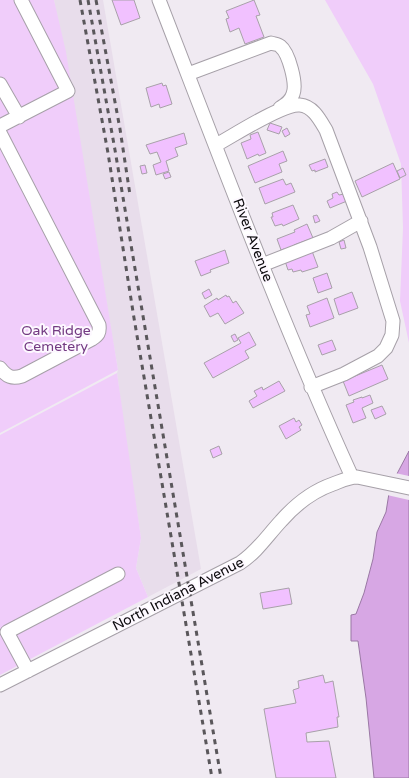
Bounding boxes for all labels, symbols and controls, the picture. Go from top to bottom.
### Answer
street label: River Avenue [229,196,277,284]
park label: Oak Ridge Cemetery [21,322,91,355]
street label: North Indiana Avenue [109,553,247,635]

